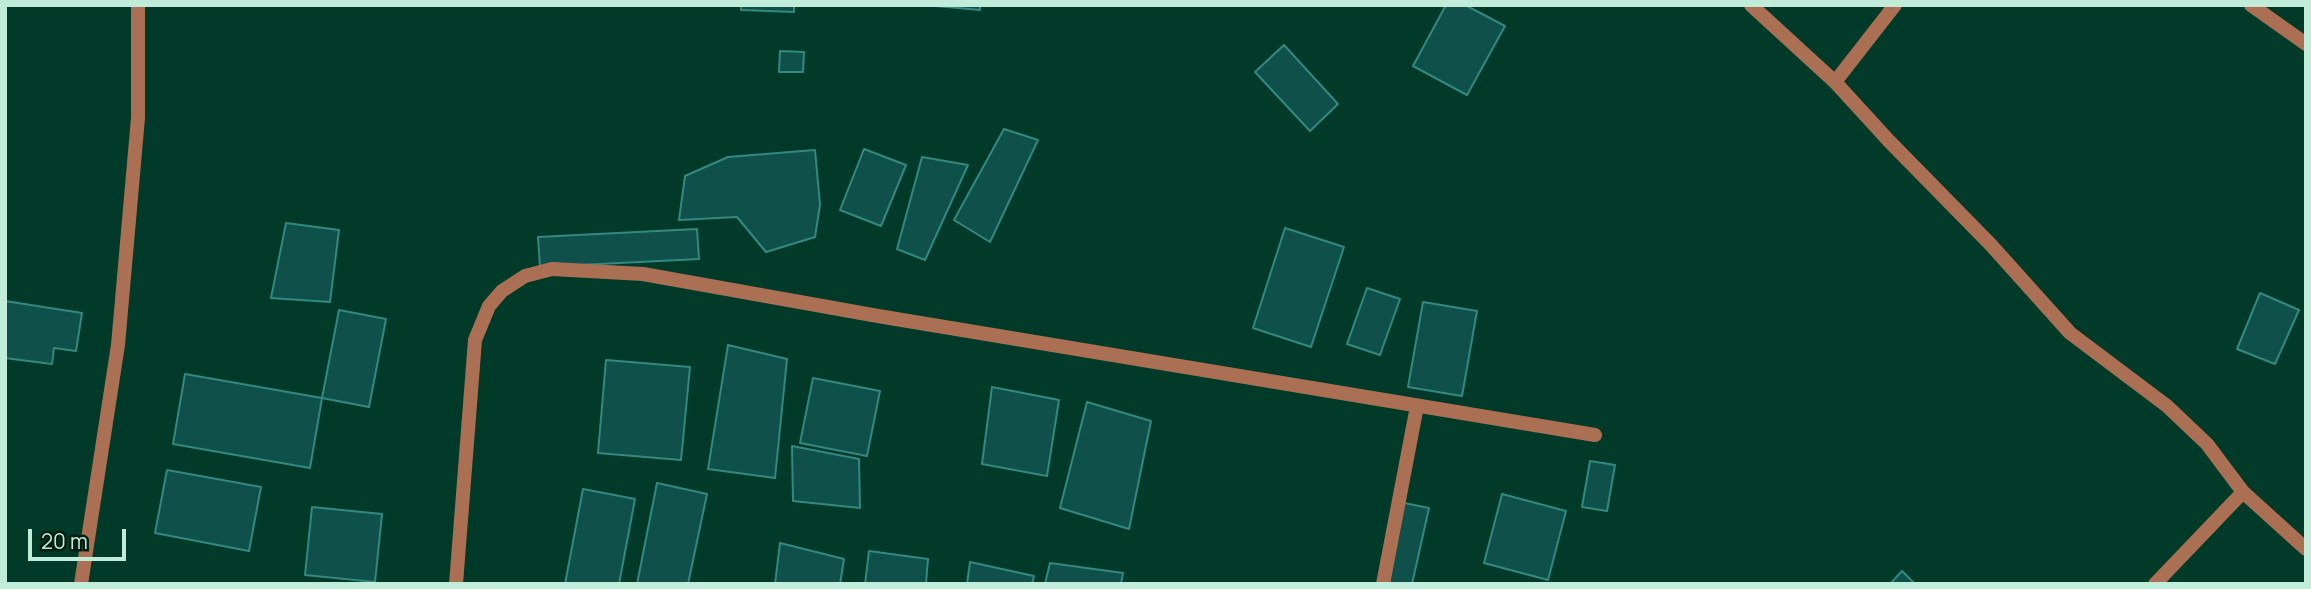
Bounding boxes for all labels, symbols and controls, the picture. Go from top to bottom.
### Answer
scale bar [32,516,130,560]
text: 20 m [41,527,88,555]

